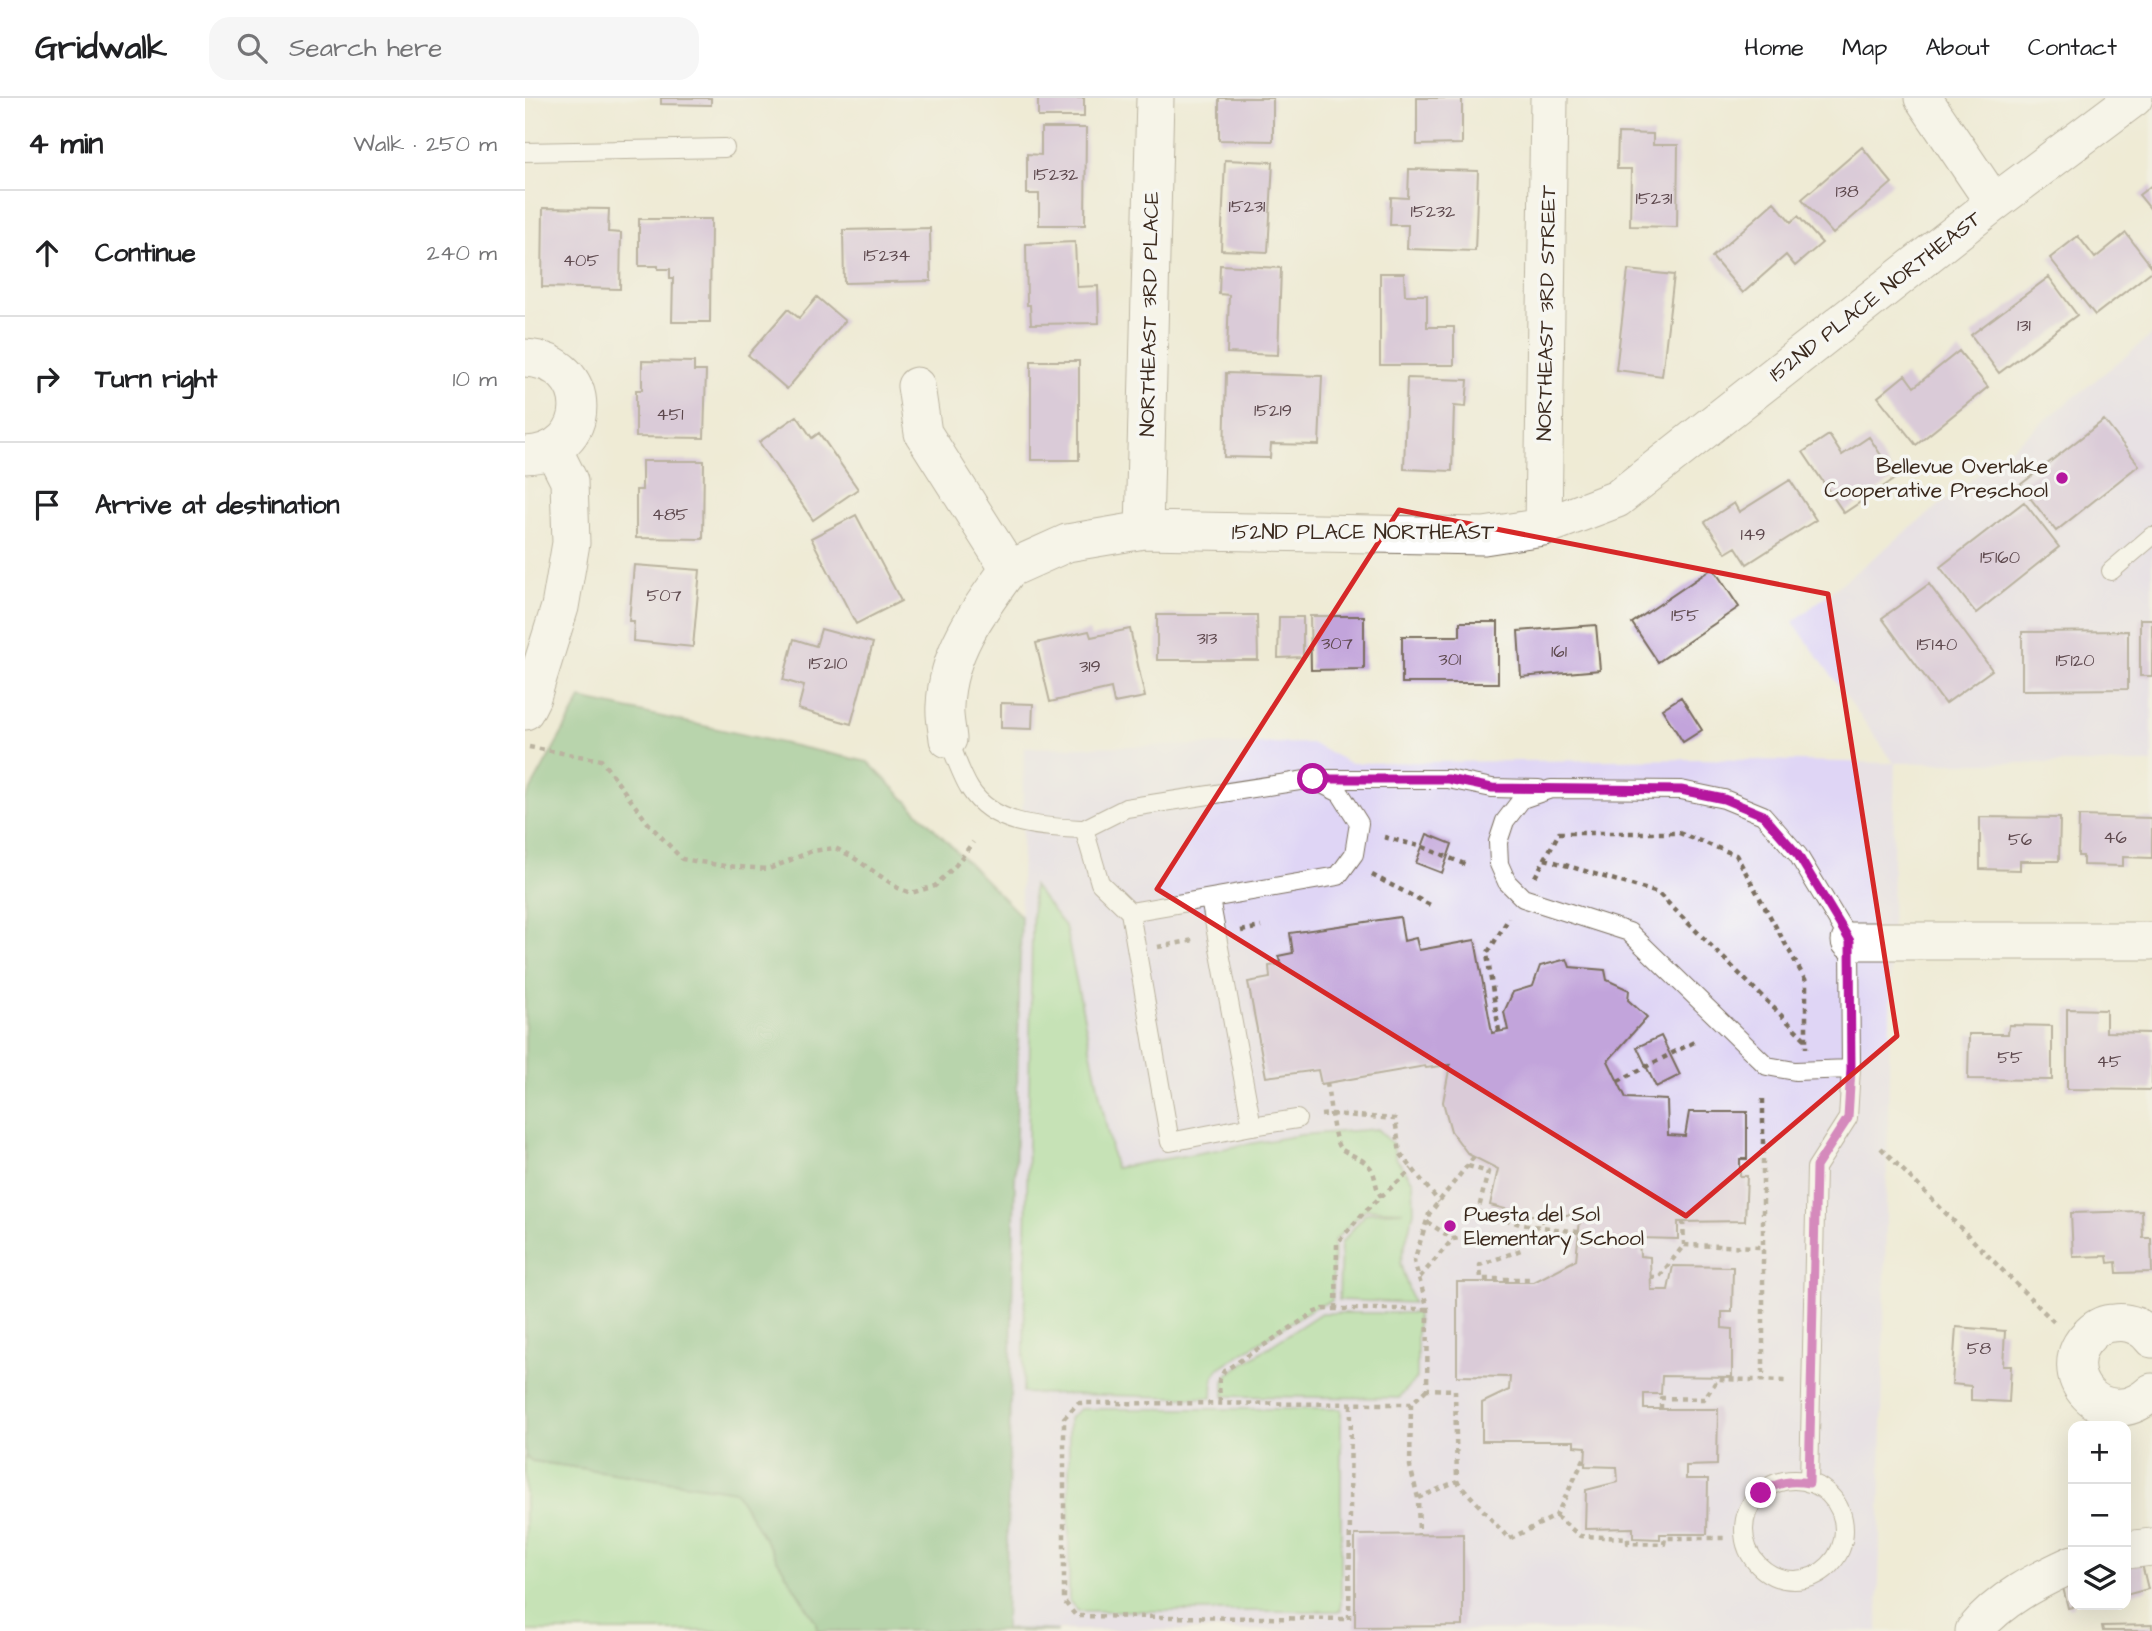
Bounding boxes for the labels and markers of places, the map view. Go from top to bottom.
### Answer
place label: Bellevue Overlake Cooperative Preschool [1824,452,2048,506]
marker: Bellevue Overlake Cooperative Preschool [2054,470,2070,486]
place label: Puesta del Sol Elementary School [1464,1200,1644,1255]
marker: Puesta del Sol Elementary School [1442,1218,1458,1234]

